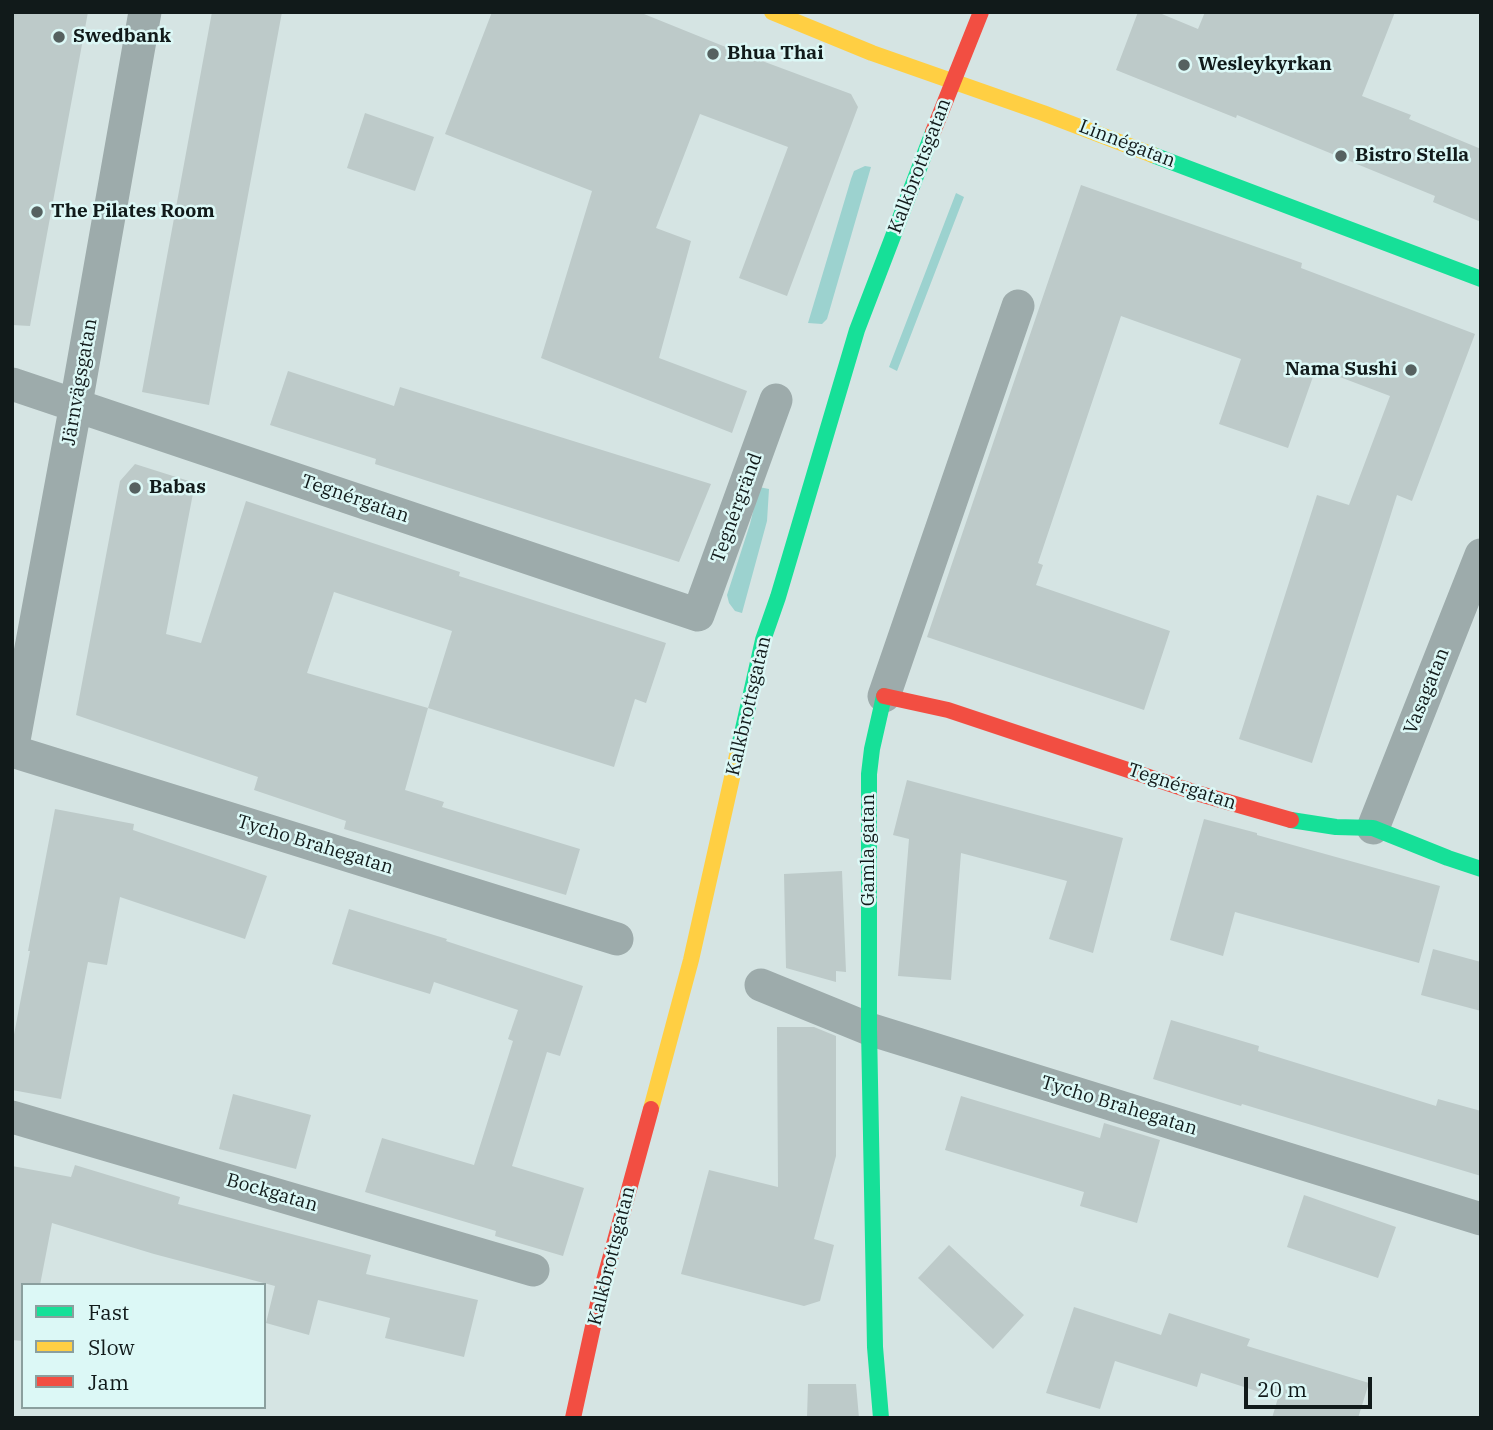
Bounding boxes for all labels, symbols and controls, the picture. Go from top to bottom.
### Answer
place label: Swedbank [73,26,171,48]
marker: Swedbank [51,29,67,45]
place label: Bhua Thai [727,43,824,65]
marker: Bhua Thai [705,46,721,62]
place label: Wesleykyrkan [1198,54,1332,76]
marker: Wesleykyrkan [1176,57,1192,73]
street label: Kalkbrottsgatan [884,95,956,237]
street label: Linnégatan [1076,115,1178,173]
place label: Bistro Stella [1355,145,1469,167]
marker: Bistro Stella [1333,148,1349,164]
place label: The Pilates Room [51,201,215,223]
marker: The Pilates Room [29,204,45,220]
street label: Järnvägsgatan [58,317,102,447]
place label: Nama Sushi [1285,359,1397,381]
marker: Nama Sushi [1403,362,1419,378]
street label: Tegnérgränd [707,450,767,566]
street label: Tegnérgatan [298,470,412,528]
place label: Babas [149,477,206,499]
marker: Babas [127,480,143,496]
street label: Kalkbrottsgatan [722,634,776,778]
street label: Vasagatan [1399,645,1455,737]
street label: Tegnérgatan [1125,759,1239,815]
street label: Gamla gatan [858,794,880,906]
street label: Tycho Brahegatan [234,810,396,880]
street label: Tycho Brahegatan [1038,1071,1200,1141]
street label: Bockgatan [224,1169,320,1217]
street label: Kalkbrottsgatan [584,1184,640,1328]
legend [21,1283,266,1409]
text: Fast [88,1298,129,1326]
text: Slow [88,1333,135,1361]
scale bar [1248,1364,1376,1408]
text: Jam [88,1368,129,1396]
text: 20 m [1257,1375,1307,1403]

